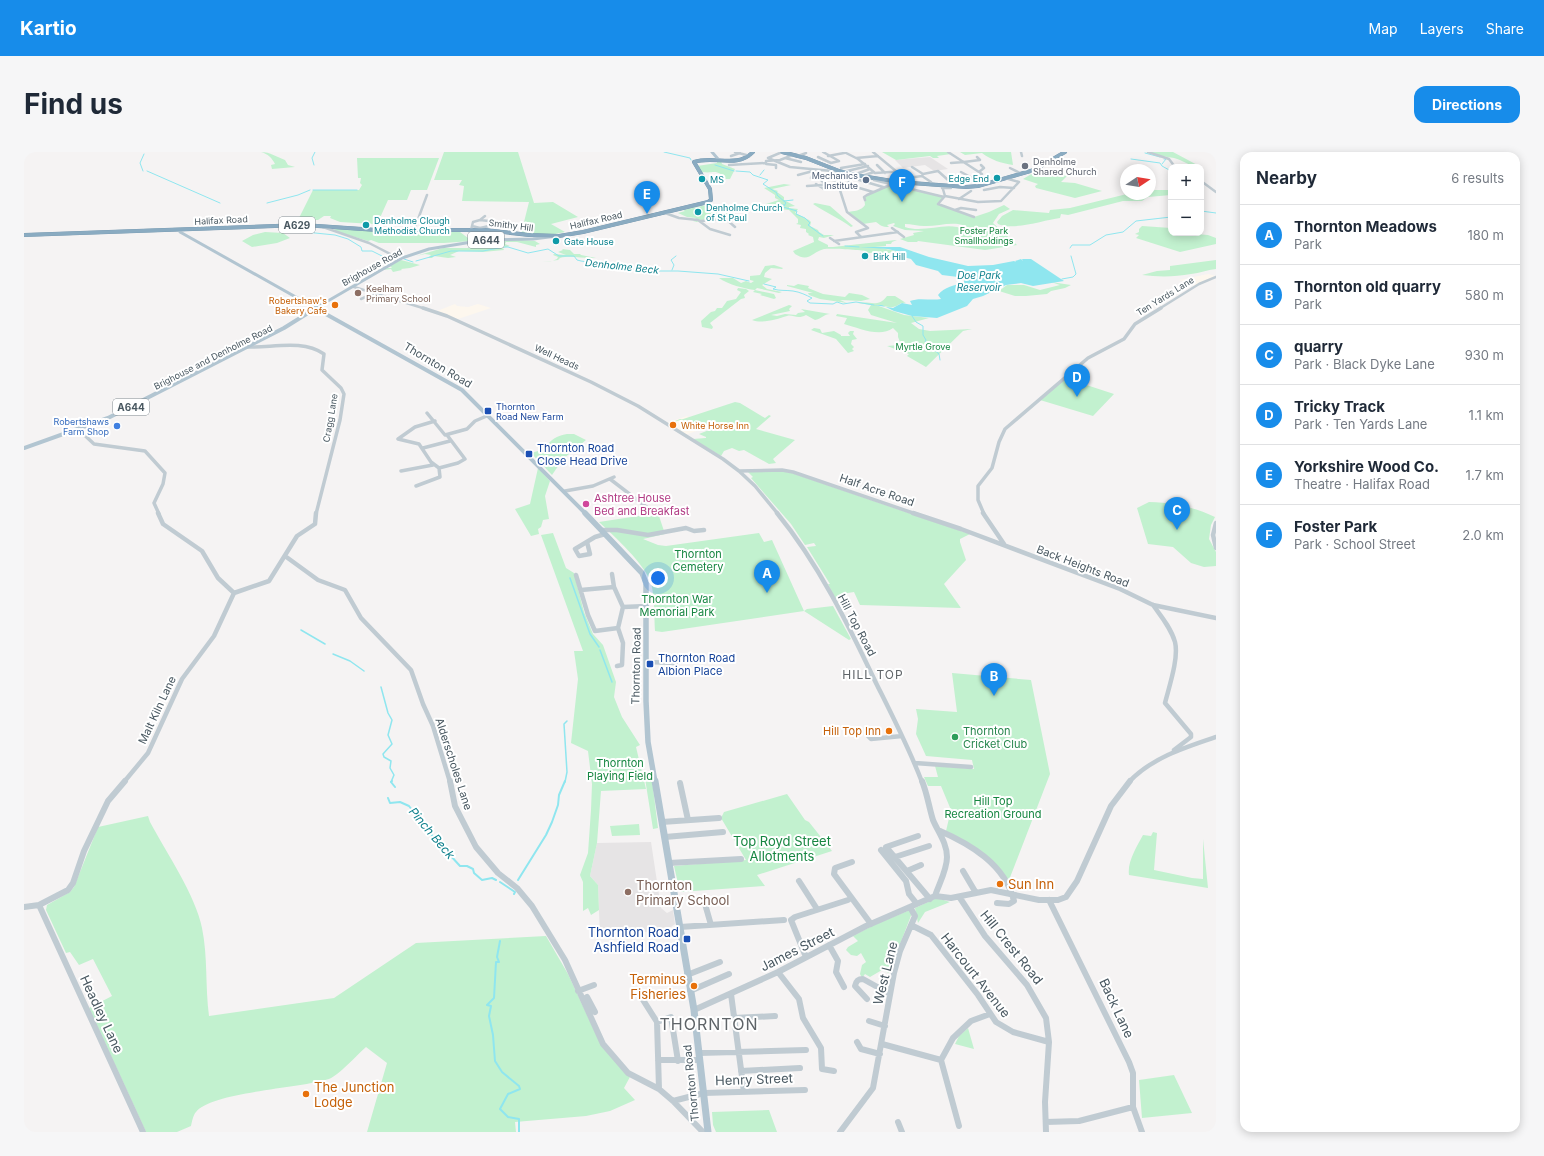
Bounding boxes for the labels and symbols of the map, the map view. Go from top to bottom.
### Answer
place label: Denholme Shared Church [1033,156,1097,177]
marker: Denholme Shared Church [1020,161,1030,171]
north arrow [1120,164,1156,200]
pin: F [889,169,915,202]
place label: Mechanics Institute [812,170,858,191]
place label: Edge End [949,173,989,184]
marker: Edge End [992,173,1002,183]
marker: MS [697,174,707,184]
place label: MS [710,174,724,185]
marker: Mechanics Institute [861,175,871,185]
pin: E [634,181,660,214]
place label: Denholme Church of St Paul [706,202,783,223]
marker: Denholme Church of St Paul [693,207,703,217]
street label: Halifax Road [569,209,623,231]
street label: Halifax Road [194,213,248,227]
place label: Denholme Clough Methodist Church [374,215,450,236]
road number: A629 [279,217,315,233]
street label: Smithy Hill [488,217,534,233]
marker: Denholme Clough Methodist Church [361,220,371,230]
park label: Foster Park Smallholdings [954,225,1014,246]
road number: A644 [468,232,504,248]
marker: Gate House [551,236,561,246]
place label: Gate House [564,236,614,247]
street label: Brighouse Road [340,246,404,288]
marker: Birk Hill [860,251,870,261]
place label: Birk Hill [873,251,905,262]
water label: Denholme Beck [585,256,660,276]
water label: Doe Park Reservoir [957,269,1002,293]
street label: Ten Yards Lane [1134,274,1196,318]
place label: Keelham Primary School [366,283,431,304]
marker: Keelham Primary School [353,288,363,298]
place label: Robertshaw's Bakery Cafe [269,295,327,316]
marker: Robertshaw's Bakery Cafe [330,300,340,310]
street label: Brighouse and Denholme Road [152,322,274,392]
street label: Thornton Road [401,339,475,391]
park label: Myrtle Grove [896,341,950,352]
street label: Well Heads [533,342,581,372]
pin: D [1064,364,1090,397]
street label: Cragg Lane [320,393,340,443]
road number: A644 [113,399,149,415]
place label: Thornton Road New Farm [496,401,564,422]
marker: Thornton Road New Farm [483,406,493,416]
place label: Robertshaws Farm Shop [54,416,109,437]
marker: White Horse Inn [668,420,678,430]
place label: White Horse Inn [681,420,749,431]
marker: Robertshaws Farm Shop [112,421,122,431]
place label: Thornton Road Close Head Drive [537,441,628,468]
marker: Thornton Road Close Head Drive [524,449,534,459]
street label: Half Acre Road [838,471,916,509]
place label: Ashtree House Bed and Breakfast [594,491,690,518]
pin: C [1164,497,1190,530]
marker: Ashtree House Bed and Breakfast [581,499,591,509]
street label: Back Heights Road [1035,542,1131,590]
park label: Thornton Cemetery [673,547,723,574]
pin: A [754,560,780,593]
your location [648,568,668,588]
street label: Hill Top Road [835,591,879,659]
park label: Thornton War Memorial Park [639,592,715,619]
street label: Thornton Road [628,627,644,705]
place label: Thornton Road Albion Place [658,651,735,678]
marker: Thornton Road Albion Place [645,659,655,669]
pin: B [981,663,1007,696]
district label: HILL TOP [842,667,904,682]
street label: Malt Kiln Lane [135,674,179,746]
street label: Alderscholes Lane [433,716,475,812]
place label: Hill Top Inn [823,724,881,738]
place label: Thornton Cricket Club [963,724,1027,751]
marker: Hill Top Inn [884,726,894,736]
marker: Thornton Cricket Club [950,732,960,742]
park label: Thornton Playing Field [587,756,653,783]
park label: Hill Top Recreation Ground [944,794,1042,821]
water label: Pinch Beck [406,804,458,862]
park label: Top Royd Street Allotments [733,833,831,864]
place label: Sun Inn [1008,876,1054,892]
place label: Thornton Primary School [636,877,730,908]
marker: Sun Inn [995,879,1005,889]
marker: Thornton Primary School [623,887,633,897]
street label: Hill Crest Road [977,907,1047,987]
place label: Thornton Road Ashfield Road [588,924,679,955]
street label: James Street [757,924,837,974]
street label: Harcourt Avenue [938,929,1014,1021]
marker: Thornton Road Ashfield Road [682,934,692,944]
street label: West Lane [869,940,901,1006]
place label: Terminus Fisheries [629,971,686,1002]
street label: Headley Lane [77,973,127,1055]
street label: Back Lane [1096,976,1138,1040]
marker: Terminus Fisheries [689,981,699,991]
district label: THORNTON [660,1014,758,1034]
street label: Thornton Road [680,1044,702,1122]
street label: Henry Street [715,1070,793,1088]
place label: The Junction Lodge [314,1079,394,1110]
marker: The Junction Lodge [301,1089,311,1099]

